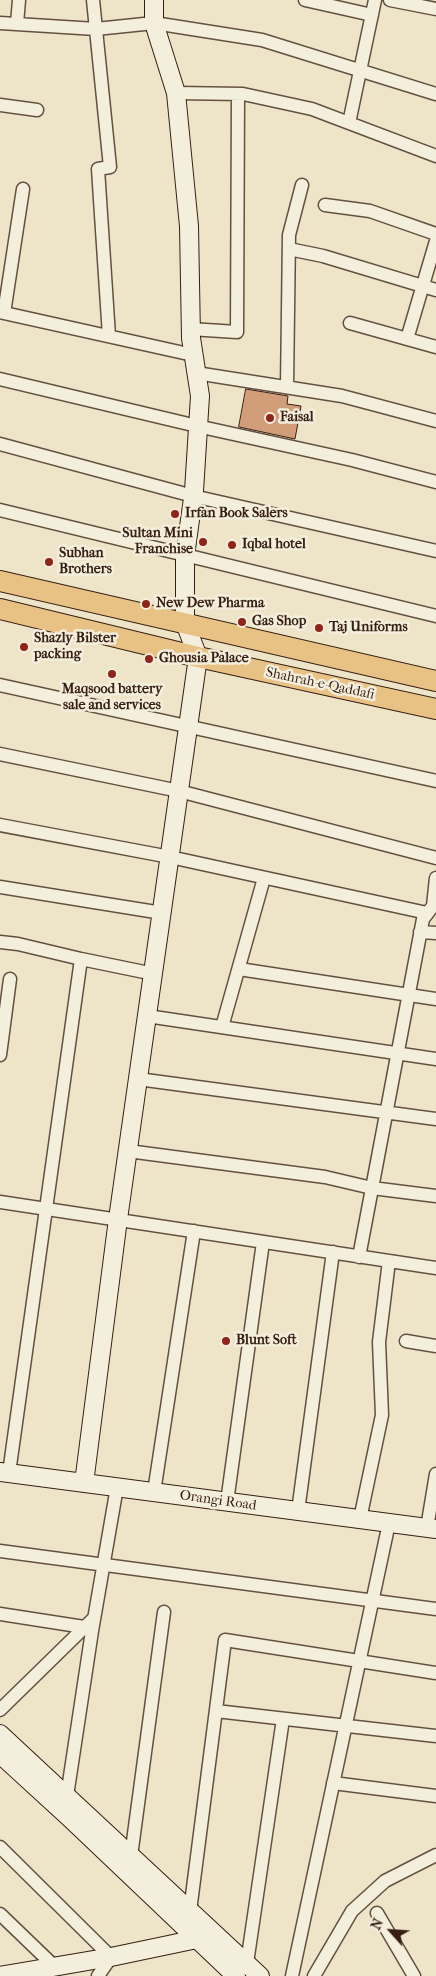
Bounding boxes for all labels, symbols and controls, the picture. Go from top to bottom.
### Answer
place label: Faisal [280,410,314,426]
marker: Faisal [264,412,276,424]
place label: Irfan Book Salers [185,506,288,522]
marker: Irfan Book Salers [169,508,181,520]
place label: Sultan Mini Franchise [122,526,193,558]
marker: Sultan Mini Franchise [197,536,209,548]
place label: Iqbal hotel [242,537,306,553]
marker: Iqbal hotel [226,539,238,551]
place label: Subhan Brothers [59,546,112,578]
marker: Subhan Brothers [43,556,55,568]
place label: New Dew Pharma [156,596,264,612]
marker: New Dew Pharma [140,598,152,610]
place label: Gas Shop [252,614,306,630]
marker: Gas Shop [236,616,248,628]
place label: Taj Uniforms [329,620,408,636]
marker: Taj Uniforms [313,622,325,634]
place label: Shazly Bilster packing [34,631,116,664]
marker: Shazly Bilster packing [18,641,30,653]
place label: Ghousia Palace [159,651,249,667]
marker: Ghousia Palace [143,653,155,665]
street label: Shahrah-e-Qaddafi [264,664,376,704]
marker: Maqsood battery sale and services [106,668,118,680]
place label: Maqsood battery sale and services [62,682,162,714]
place label: Blunt Soft [236,1333,297,1349]
marker: Blunt Soft [220,1335,232,1347]
street label: Orangi Road [178,1487,258,1515]
north arrow [366,1906,416,1956]
text: N [367,1916,387,1933]

